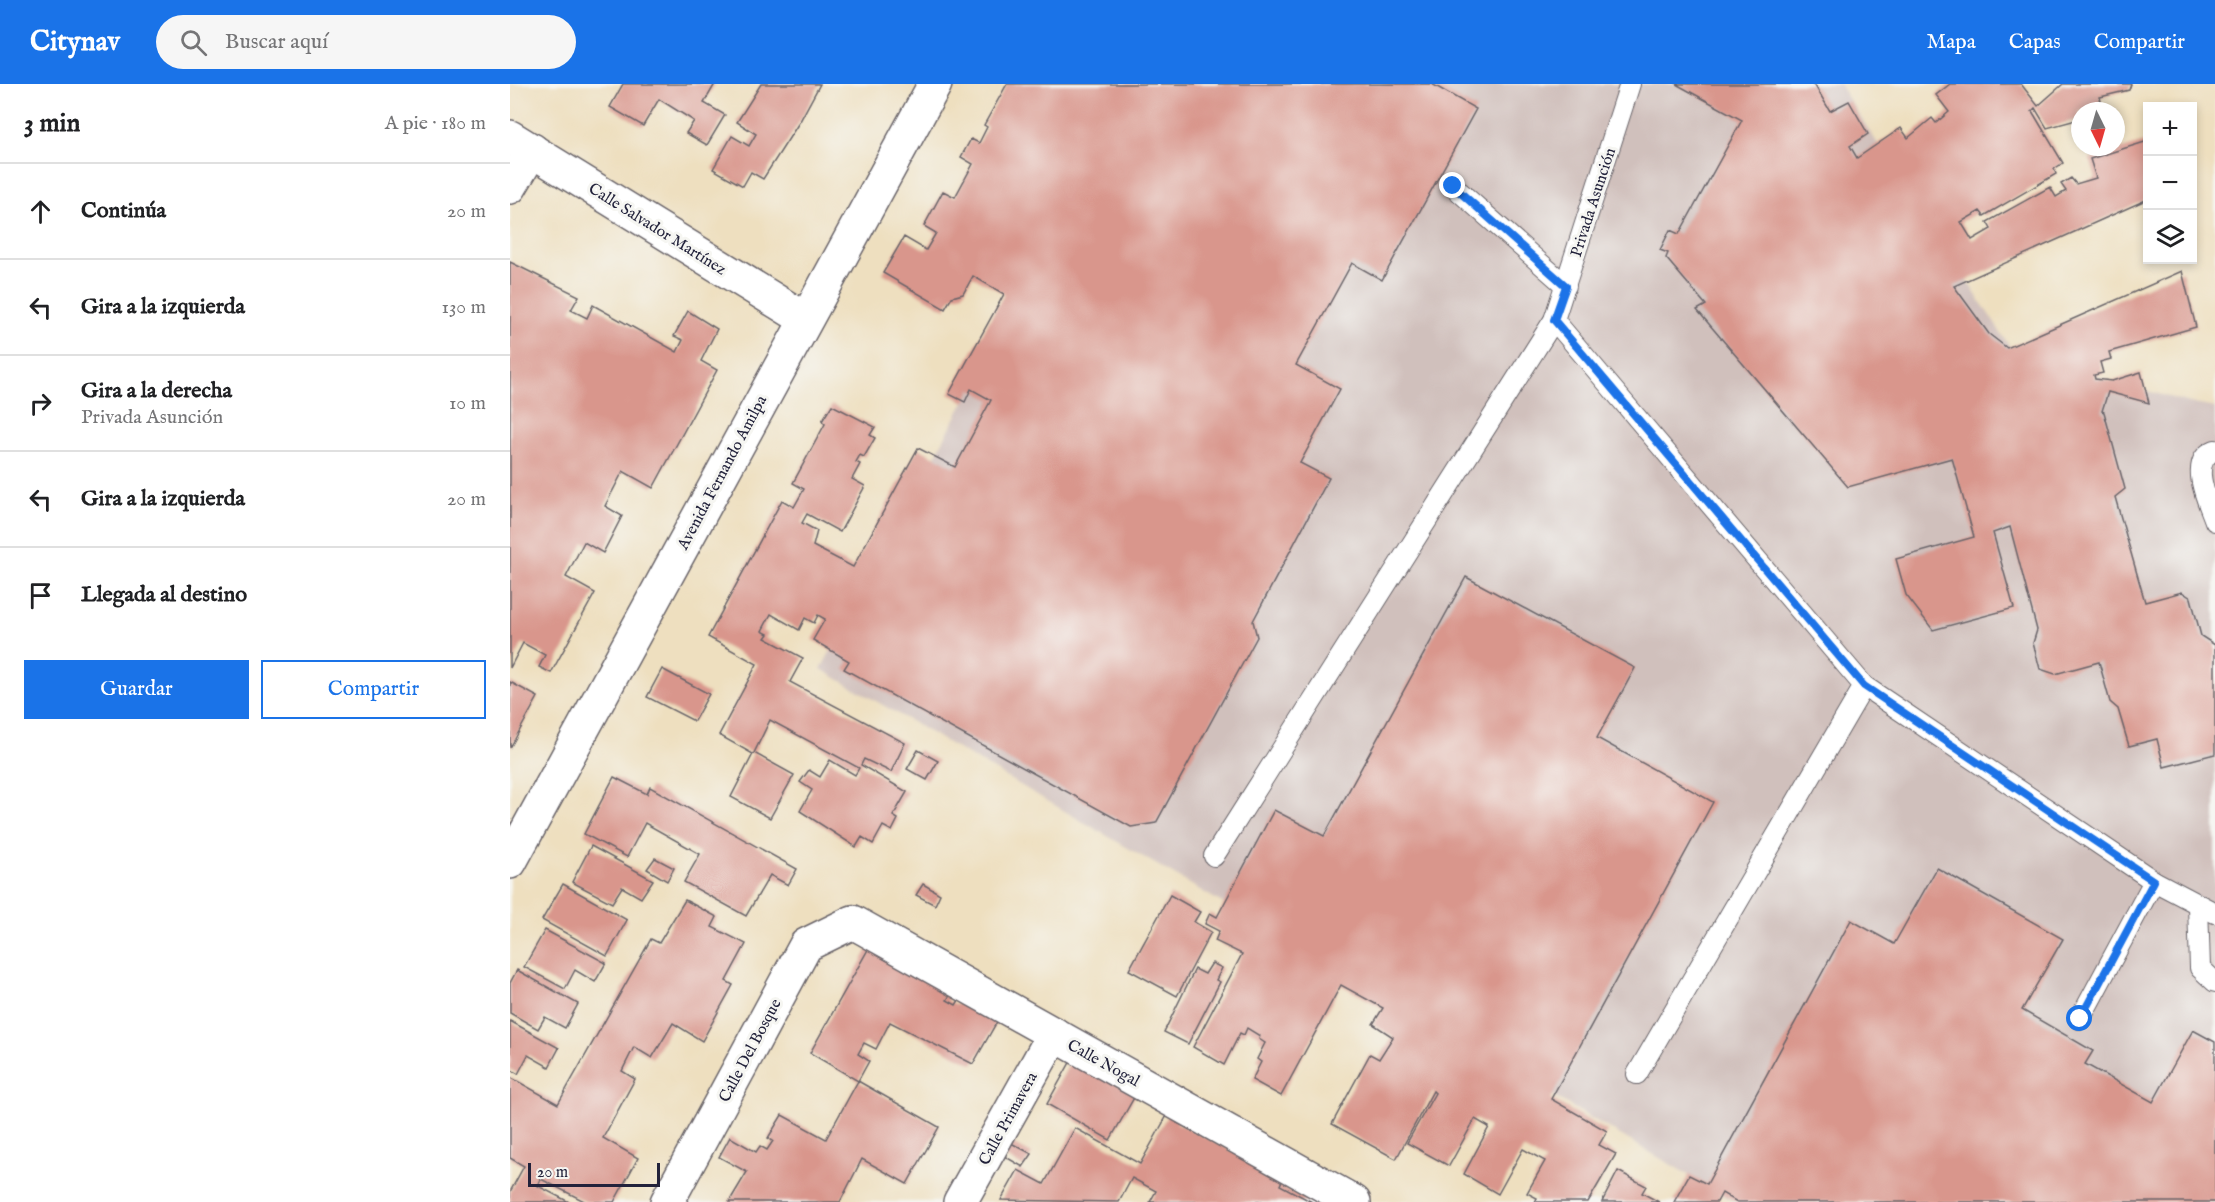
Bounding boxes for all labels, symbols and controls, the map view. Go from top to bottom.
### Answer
search box [156,15,576,69]
text: Citynav [30,25,120,60]
icon: search [177,26,210,59]
text: Buscar aquí [225,28,328,56]
text: Mapa [1927,29,1976,56]
text: Capas [2009,29,2061,56]
text: Compartir [2094,29,2185,56]
north arrow [2071,102,2125,156]
map controls [2143,102,2197,264]
button: + [2143,102,2197,156]
text: 3 min [24,107,80,140]
text: A pie · 180 m [385,111,486,136]
street label: Privada Asunción [1567,145,1621,260]
button: − [2143,156,2197,210]
route end [1439,172,1465,198]
street label: Calle Salvador Martínez [584,179,729,280]
icon: ahead [24,195,57,228]
text: Continúa [81,197,166,225]
text: 20 m [447,199,486,224]
button: layers [2143,210,2197,264]
icon: left [24,291,57,324]
text: Gira a la izquierda [81,293,245,321]
text: 130 m [441,295,486,320]
text: Gira a la derecha [81,377,232,405]
icon: right [24,387,57,420]
text: 10 m [449,391,486,416]
street label: Avenida Fernando Amilpa [673,392,772,554]
text: Privada Asunción [81,405,223,430]
icon: left [24,483,57,516]
text: Gira a la izquierda [81,485,245,513]
text: 20 m [447,487,486,512]
icon: arrive [24,579,57,612]
text: Llegada al destino [81,581,247,609]
button: Guardar [24,660,249,719]
button: Compartir [261,660,486,719]
street label: Calle Del Bosque [715,996,786,1106]
route start [2066,1005,2092,1031]
street label: Calle Nogal [1063,1036,1143,1092]
street label: Calle Primavera [975,1069,1043,1169]
scale bar [528,1160,660,1188]
text: 20 m [537,1163,568,1183]

